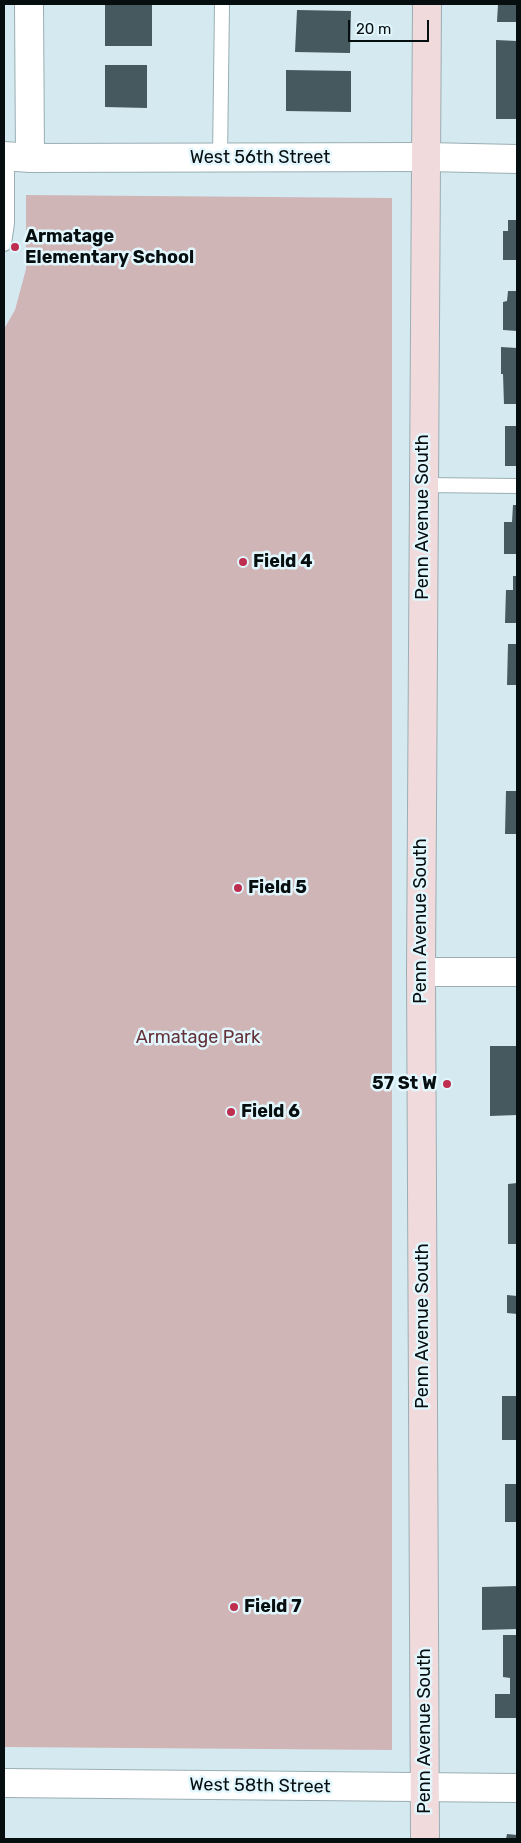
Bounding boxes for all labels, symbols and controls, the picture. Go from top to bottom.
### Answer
scale bar [351,10,432,42]
text: 20 m [356,20,391,38]
street label: West 56th Street [190,147,330,169]
place label: Armatage Elementary School [25,226,194,268]
marker: Armatage Elementary School [9,241,21,253]
street label: Penn Avenue South [412,434,434,600]
place label: Field 4 [253,551,313,573]
marker: Field 4 [237,556,249,568]
street label: Penn Avenue South [410,838,432,1004]
place label: Field 5 [248,877,307,899]
marker: Field 5 [232,882,244,894]
park label: Armatage Park [136,1027,260,1049]
place label: 57 St W [372,1073,437,1095]
marker: 57 St W [441,1078,453,1090]
place label: Field 6 [241,1101,300,1123]
marker: Field 6 [225,1106,237,1118]
street label: Penn Avenue South [412,1243,434,1409]
place label: Field 7 [244,1596,302,1618]
marker: Field 7 [228,1601,240,1613]
street label: Penn Avenue South [414,1648,436,1814]
street label: West 58th Street [189,1774,331,1798]

